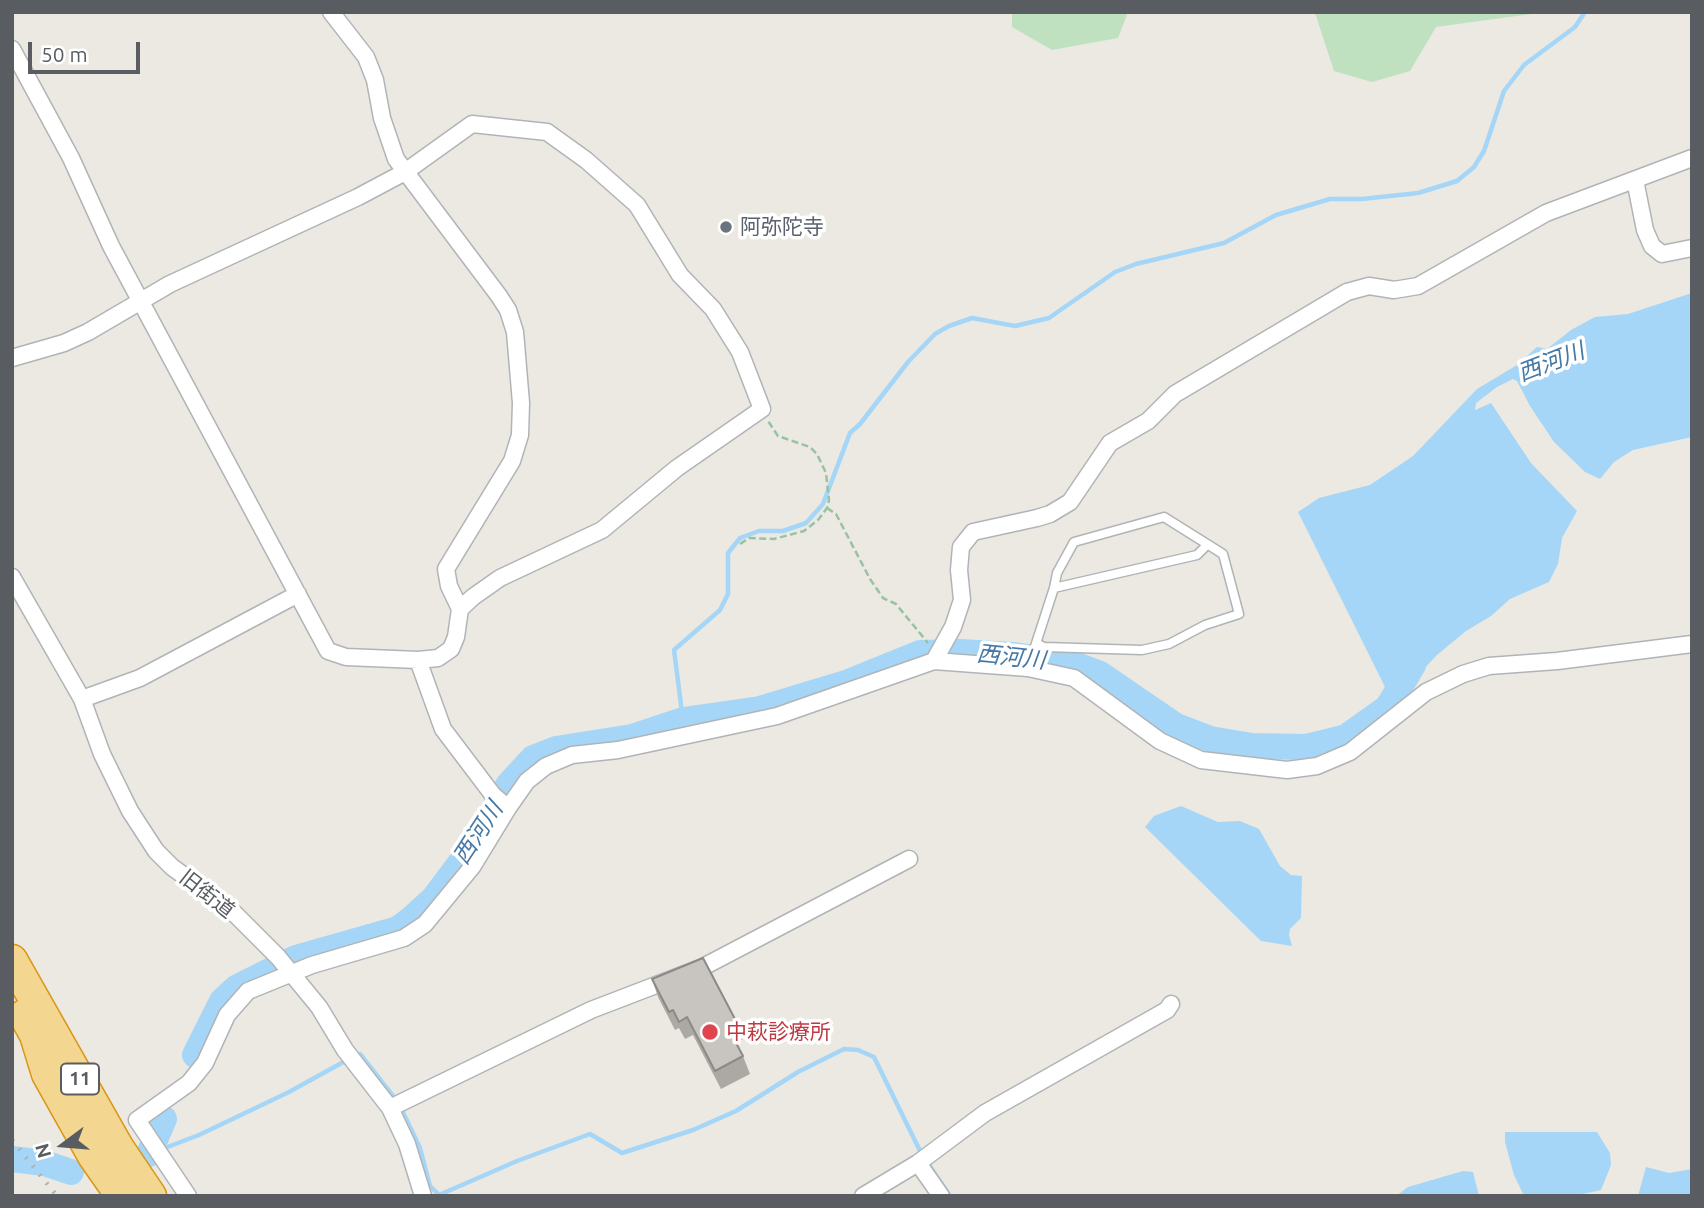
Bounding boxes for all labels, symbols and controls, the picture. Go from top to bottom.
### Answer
scale bar [32,28,144,72]
text: 50 m [41,42,88,66]
place label: 阿弥陀寺 [740,214,824,240]
marker: 阿弥陀寺 [718,219,734,235]
water label: 西河川 [1514,337,1588,387]
water label: 西河川 [975,640,1047,674]
water label: 西河川 [448,797,508,869]
street label: 旧街道 [174,865,240,923]
place label: 中萩診療所 [726,1019,831,1045]
marker: 中萩診療所 [700,1022,720,1042]
road number: 11 [61,1064,99,1094]
north arrow [28,1110,98,1180]
text: N [30,1141,55,1161]

